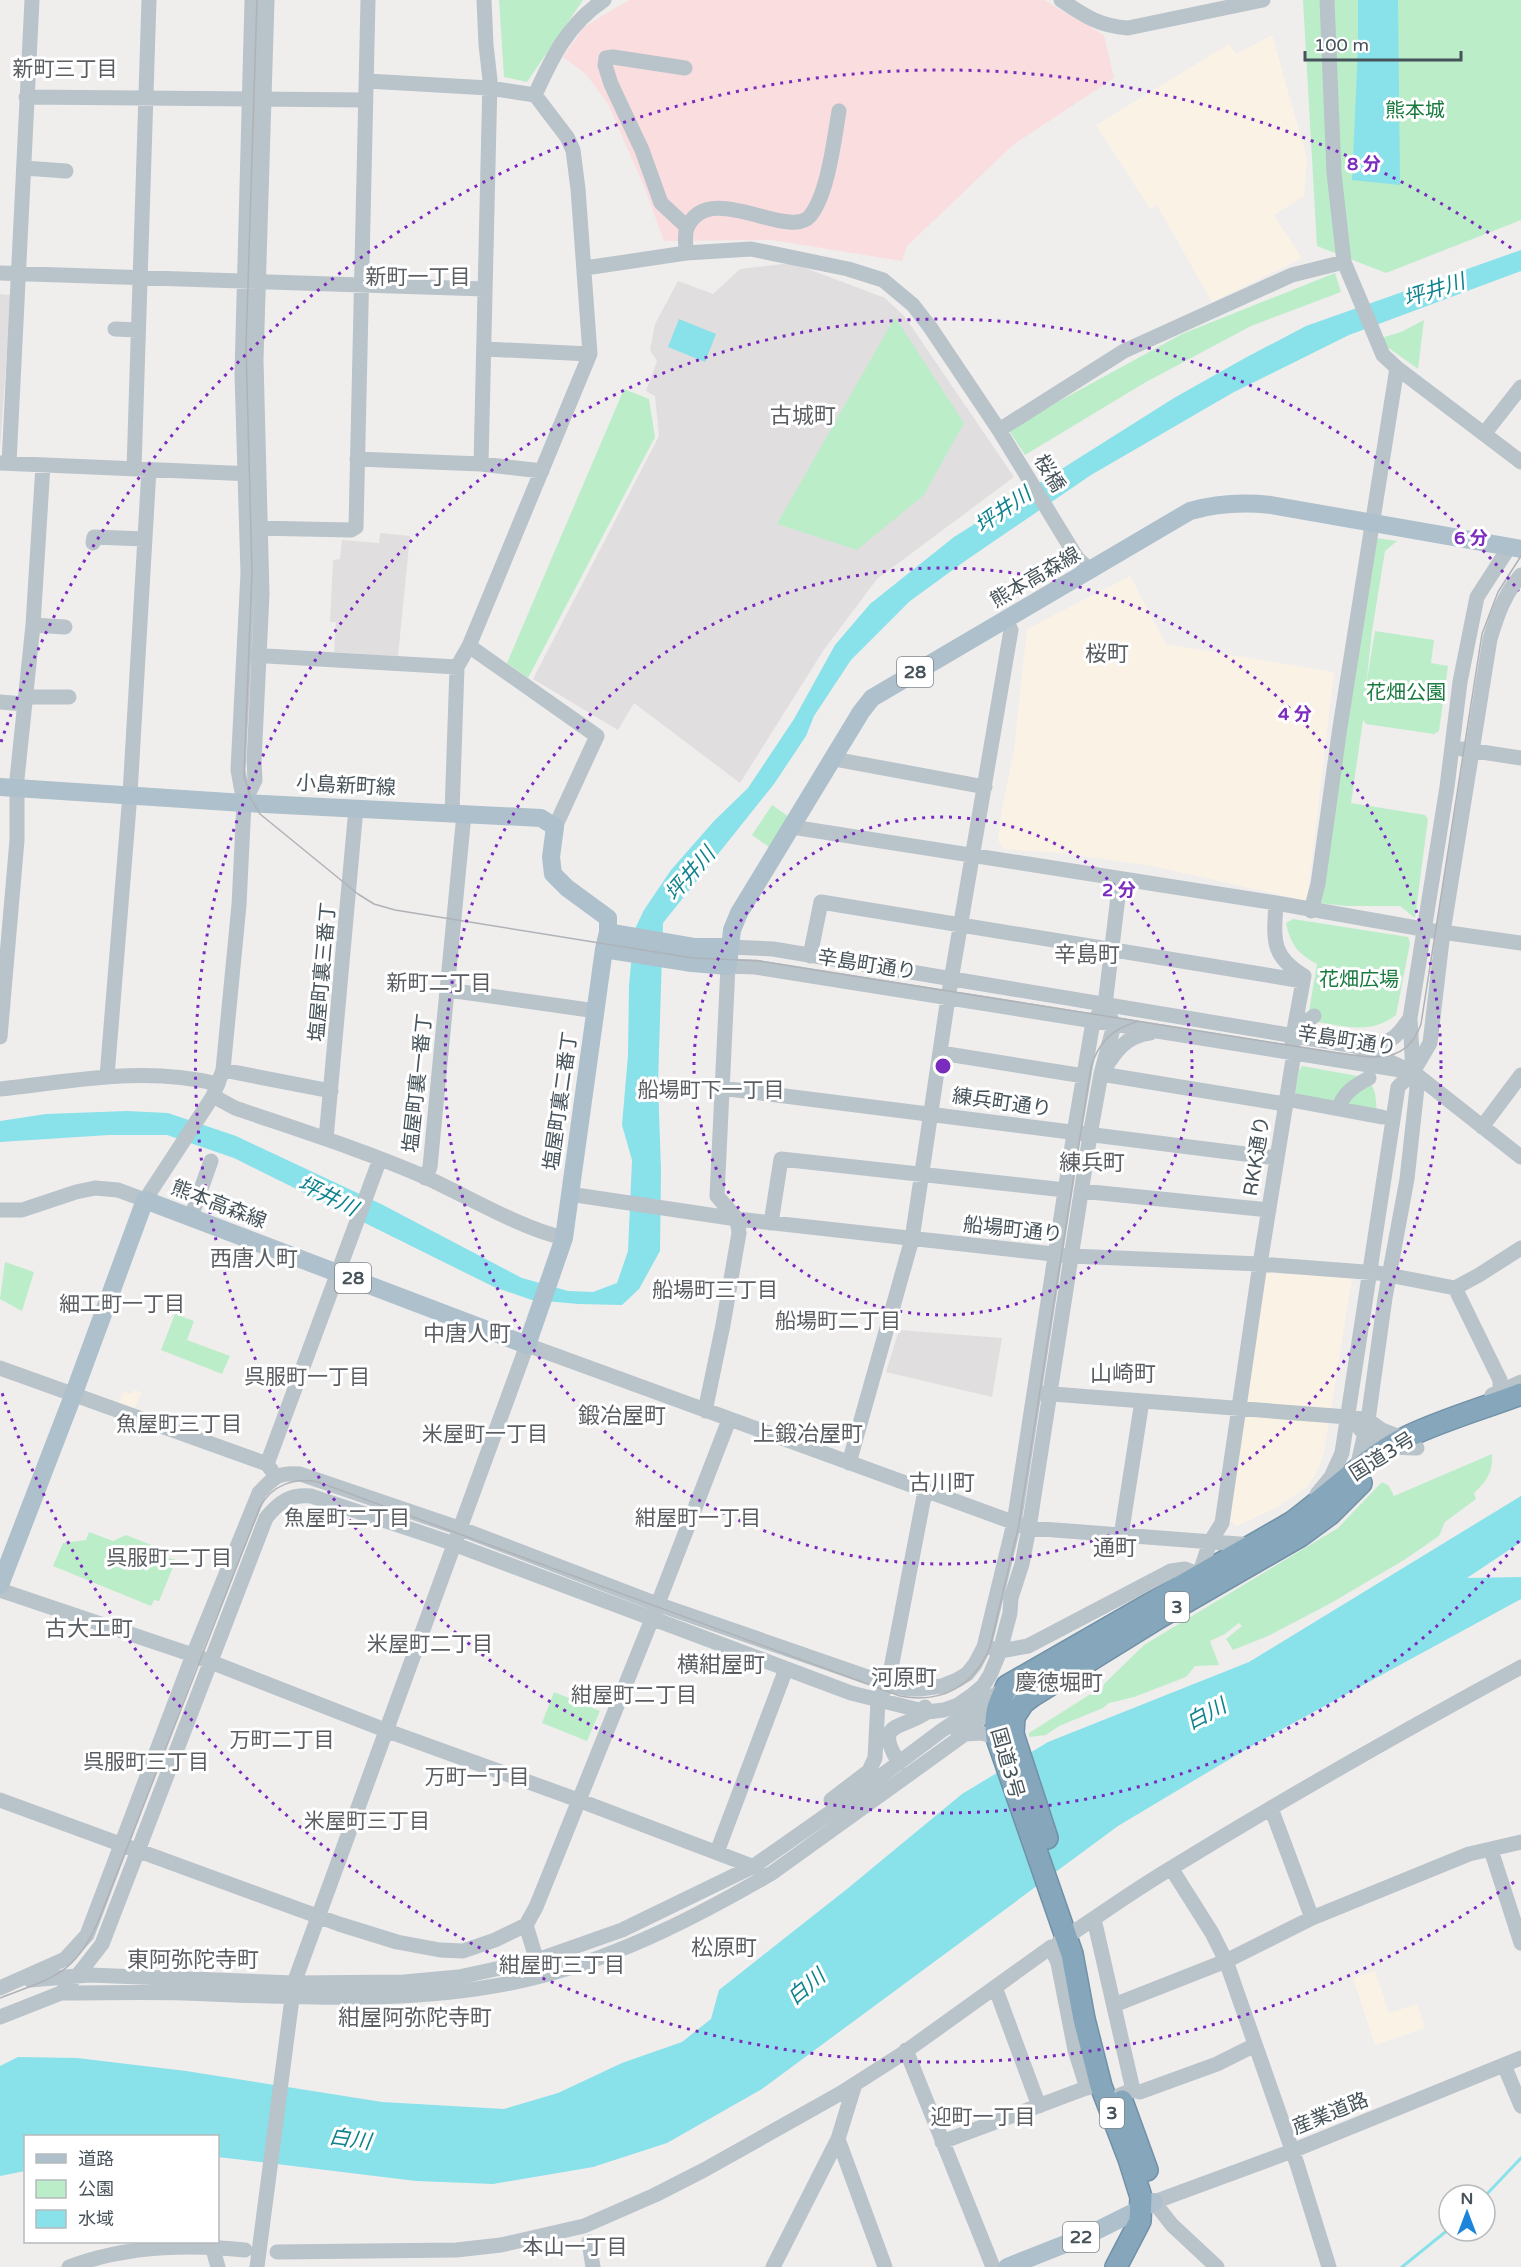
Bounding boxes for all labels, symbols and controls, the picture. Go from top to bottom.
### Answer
scale bar [1305,24,1461,62]
text: 100 m [1314,34,1369,56]
district label: 新町三丁目 [13,57,118,82]
park label: 熊本城 [1385,99,1445,123]
text: 8 分 [1347,153,1381,175]
district label: 新町一丁目 [366,265,471,290]
water label: 坪井川 [1400,268,1470,312]
district label: 古城町 [770,403,836,429]
street label: 桜橋 [1029,450,1070,497]
water label: 坪井川 [970,481,1038,539]
text: 6 分 [1454,527,1488,549]
street label: 熊本高森線 [986,542,1085,613]
district label: 桜町 [1085,641,1129,667]
road number: 28 [897,657,933,687]
park label: 花畑公園 [1366,681,1446,705]
text: 4 分 [1278,703,1312,725]
street label: 小島新町線 [295,771,397,801]
water label: 坪井川 [660,841,722,906]
text: 2 分 [1102,879,1136,901]
street label: 塩屋町裏三番丁 [305,901,341,1043]
district label: 辛島町 [1054,942,1120,968]
street label: 辛島町通り [816,945,918,985]
park label: 花畑広場 [1319,968,1399,992]
district label: 新町二丁目 [387,971,492,996]
street label: 塩屋町裏一番丁 [399,1012,437,1154]
street label: 辛島町通り [1296,1021,1398,1061]
street label: 塩屋町裏二番丁 [539,1030,583,1172]
centre of rings [933,1056,953,1076]
district label: 船場町下一丁目 [638,1078,785,1103]
street label: 練兵町通り [951,1084,1053,1122]
street label: RKK通り [1239,1114,1275,1198]
district label: 練兵町 [1059,1150,1125,1176]
water label: 坪井川 [294,1171,363,1222]
street label: 熊本高森線 [168,1176,270,1234]
street label: 船場町通り [962,1213,1064,1247]
district label: 西唐人町 [210,1246,298,1272]
road number: 28 [335,1263,371,1293]
district label: 船場町三丁目 [652,1278,778,1303]
district label: 細工町一丁目 [59,1292,185,1317]
district label: 船場町二丁目 [775,1309,901,1334]
district label: 中唐人町 [423,1321,511,1347]
district label: 山崎町 [1090,1361,1156,1387]
district label: 呉服町一丁目 [244,1365,370,1390]
district label: 鍛冶屋町 [578,1403,666,1429]
district label: 魚屋町三丁目 [116,1412,242,1437]
district label: 上鍛冶屋町 [753,1421,863,1447]
district label: 米屋町一丁目 [422,1422,548,1447]
street label: 国道3号 [1345,1427,1420,1486]
district label: 古川町 [909,1470,975,1496]
district label: 魚屋町二丁目 [284,1506,410,1531]
district label: 紺屋町一丁目 [635,1506,761,1531]
district label: 通町 [1093,1535,1137,1561]
district label: 呉服町二丁目 [106,1546,232,1571]
road number: 3 [1165,1592,1189,1622]
district label: 古大工町 [45,1616,133,1642]
district label: 米屋町二丁目 [367,1632,493,1657]
district label: 横紺屋町 [677,1652,765,1678]
district label: 河原町 [871,1665,937,1691]
district label: 慶徳堀町 [1015,1670,1103,1696]
district label: 紺屋町二丁目 [571,1683,697,1708]
water label: 白川 [1182,1693,1232,1735]
street label: 国道3号 [986,1725,1029,1801]
district label: 万町二丁目 [230,1728,335,1753]
district label: 呉服町三丁目 [83,1750,209,1775]
district label: 万町一丁目 [425,1765,530,1790]
district label: 米屋町三丁目 [304,1809,430,1834]
district label: 松原町 [691,1935,757,1961]
district label: 東阿弥陀寺町 [127,1947,259,1973]
district label: 紺屋町三丁目 [499,1953,625,1978]
water label: 白川 [782,1963,832,2010]
district label: 紺屋阿弥陀寺町 [338,2005,492,2031]
street label: 産業道路 [1289,2088,1372,2140]
road number: 3 [1100,2098,1124,2128]
district label: 迎町一丁目 [931,2105,1036,2130]
water label: 白川 [327,2124,374,2155]
legend [24,2135,219,2243]
text: 道路 [78,2148,114,2170]
text: 公園 [78,2178,114,2200]
north arrow [1437,2183,1497,2243]
text: N [1461,2189,1473,2209]
text: 水域 [78,2208,114,2230]
road number: 22 [1063,2222,1099,2252]
district label: 本山一丁目 [523,2235,628,2260]

